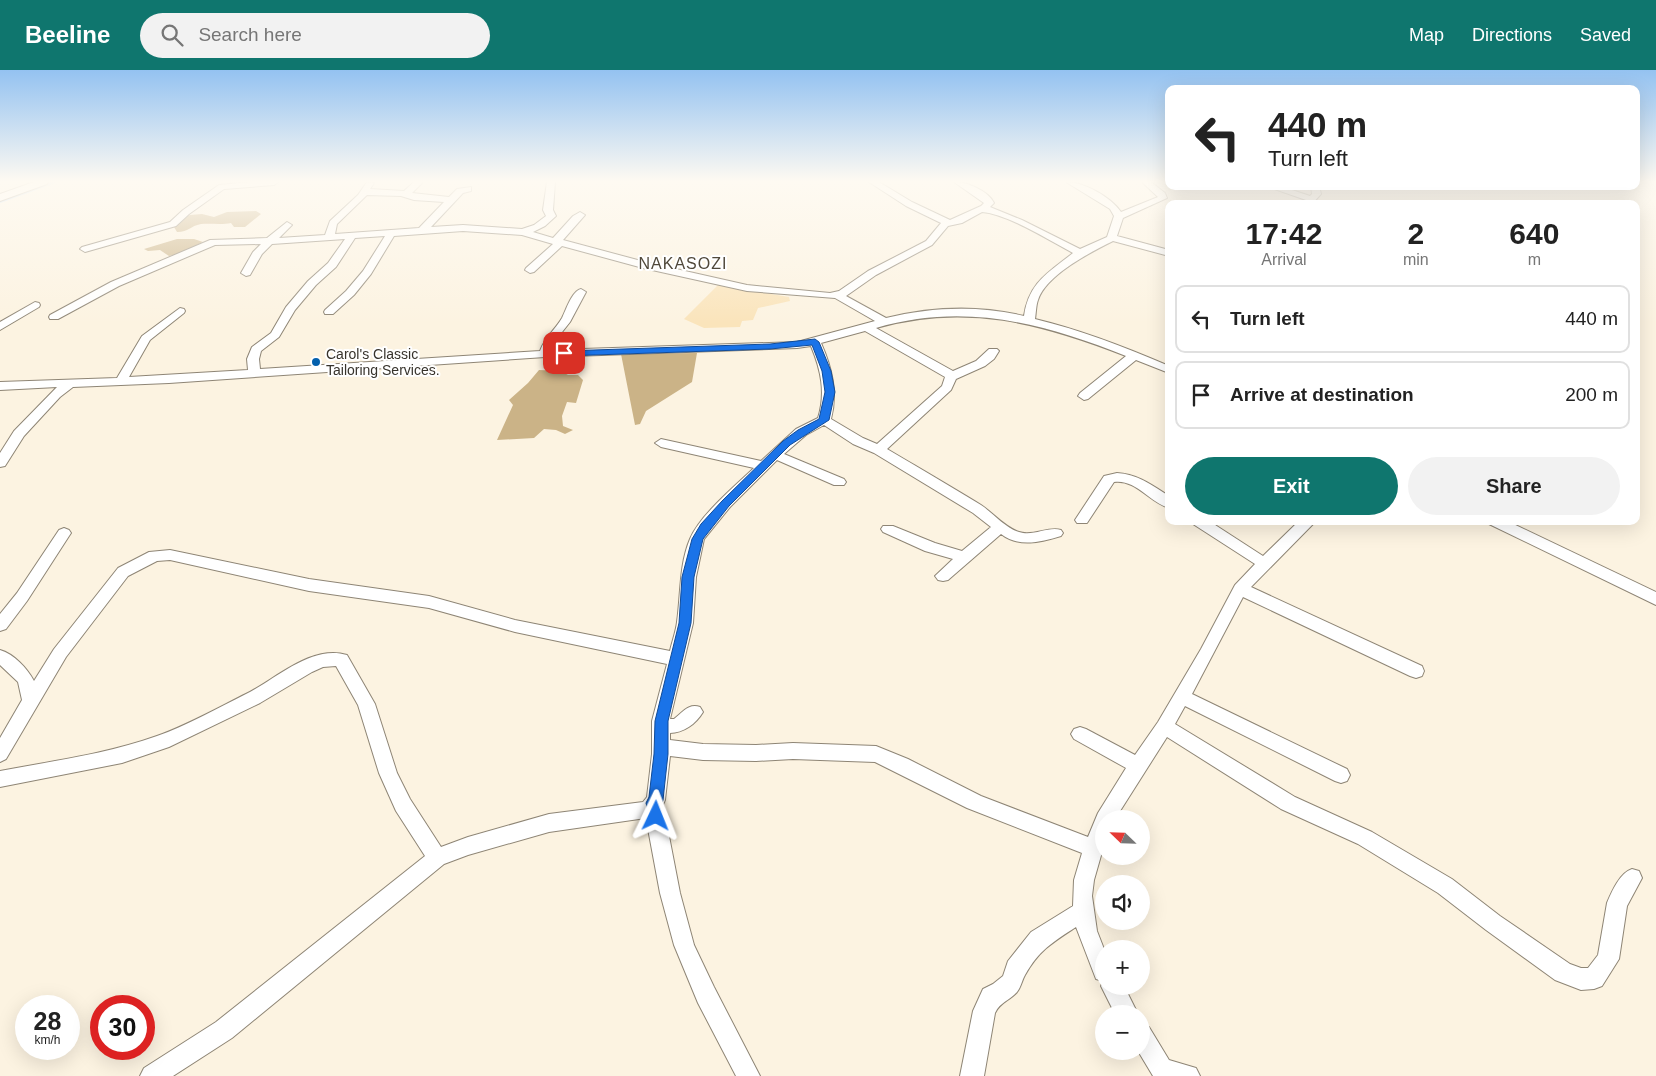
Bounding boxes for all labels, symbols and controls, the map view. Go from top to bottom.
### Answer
search box [140,13,490,58]
text: Beeline [25,21,110,48]
icon: search [158,21,186,49]
text: Search here [198,24,302,45]
text: Map [1409,25,1444,45]
text: Directions [1472,25,1552,45]
text: Saved [1580,25,1631,45]
icon: left [1185,105,1250,170]
text: 440 m [1268,105,1367,144]
text: Turn left [1268,146,1348,171]
text: 17:42 [1246,217,1322,250]
text: 2 [1407,217,1424,250]
text: 640 [1509,217,1559,250]
text: Arrival [1261,251,1307,268]
text: min [1403,251,1429,268]
text: m [1528,251,1541,268]
district label: NAKASOZI [639,255,727,272]
icon: left [1187,305,1215,333]
text: Turn left [1230,308,1305,329]
text: 440 m [1565,308,1618,329]
pin [543,332,585,374]
icon: arrive [550,339,578,367]
place label: Carol's Classic Tailoring Services. [326,346,440,378]
marker: Carol's Classic Tailoring Services. [310,356,322,368]
icon: arrive [1187,381,1215,409]
text: Arrive at destination [1230,384,1414,405]
text: 200 m [1565,384,1618,405]
button: Exit [1185,457,1398,515]
button: Share [1408,457,1620,515]
position arrow [629,789,681,841]
north arrow [1095,810,1150,865]
map controls [1095,810,1150,1060]
button: sound [1095,875,1150,930]
button: + [1095,940,1150,995]
speed limit sign: 30 [90,995,155,1060]
button: − [1095,1005,1150,1060]
text: 28 [34,1007,61,1035]
text: km/h [34,1033,61,1047]

